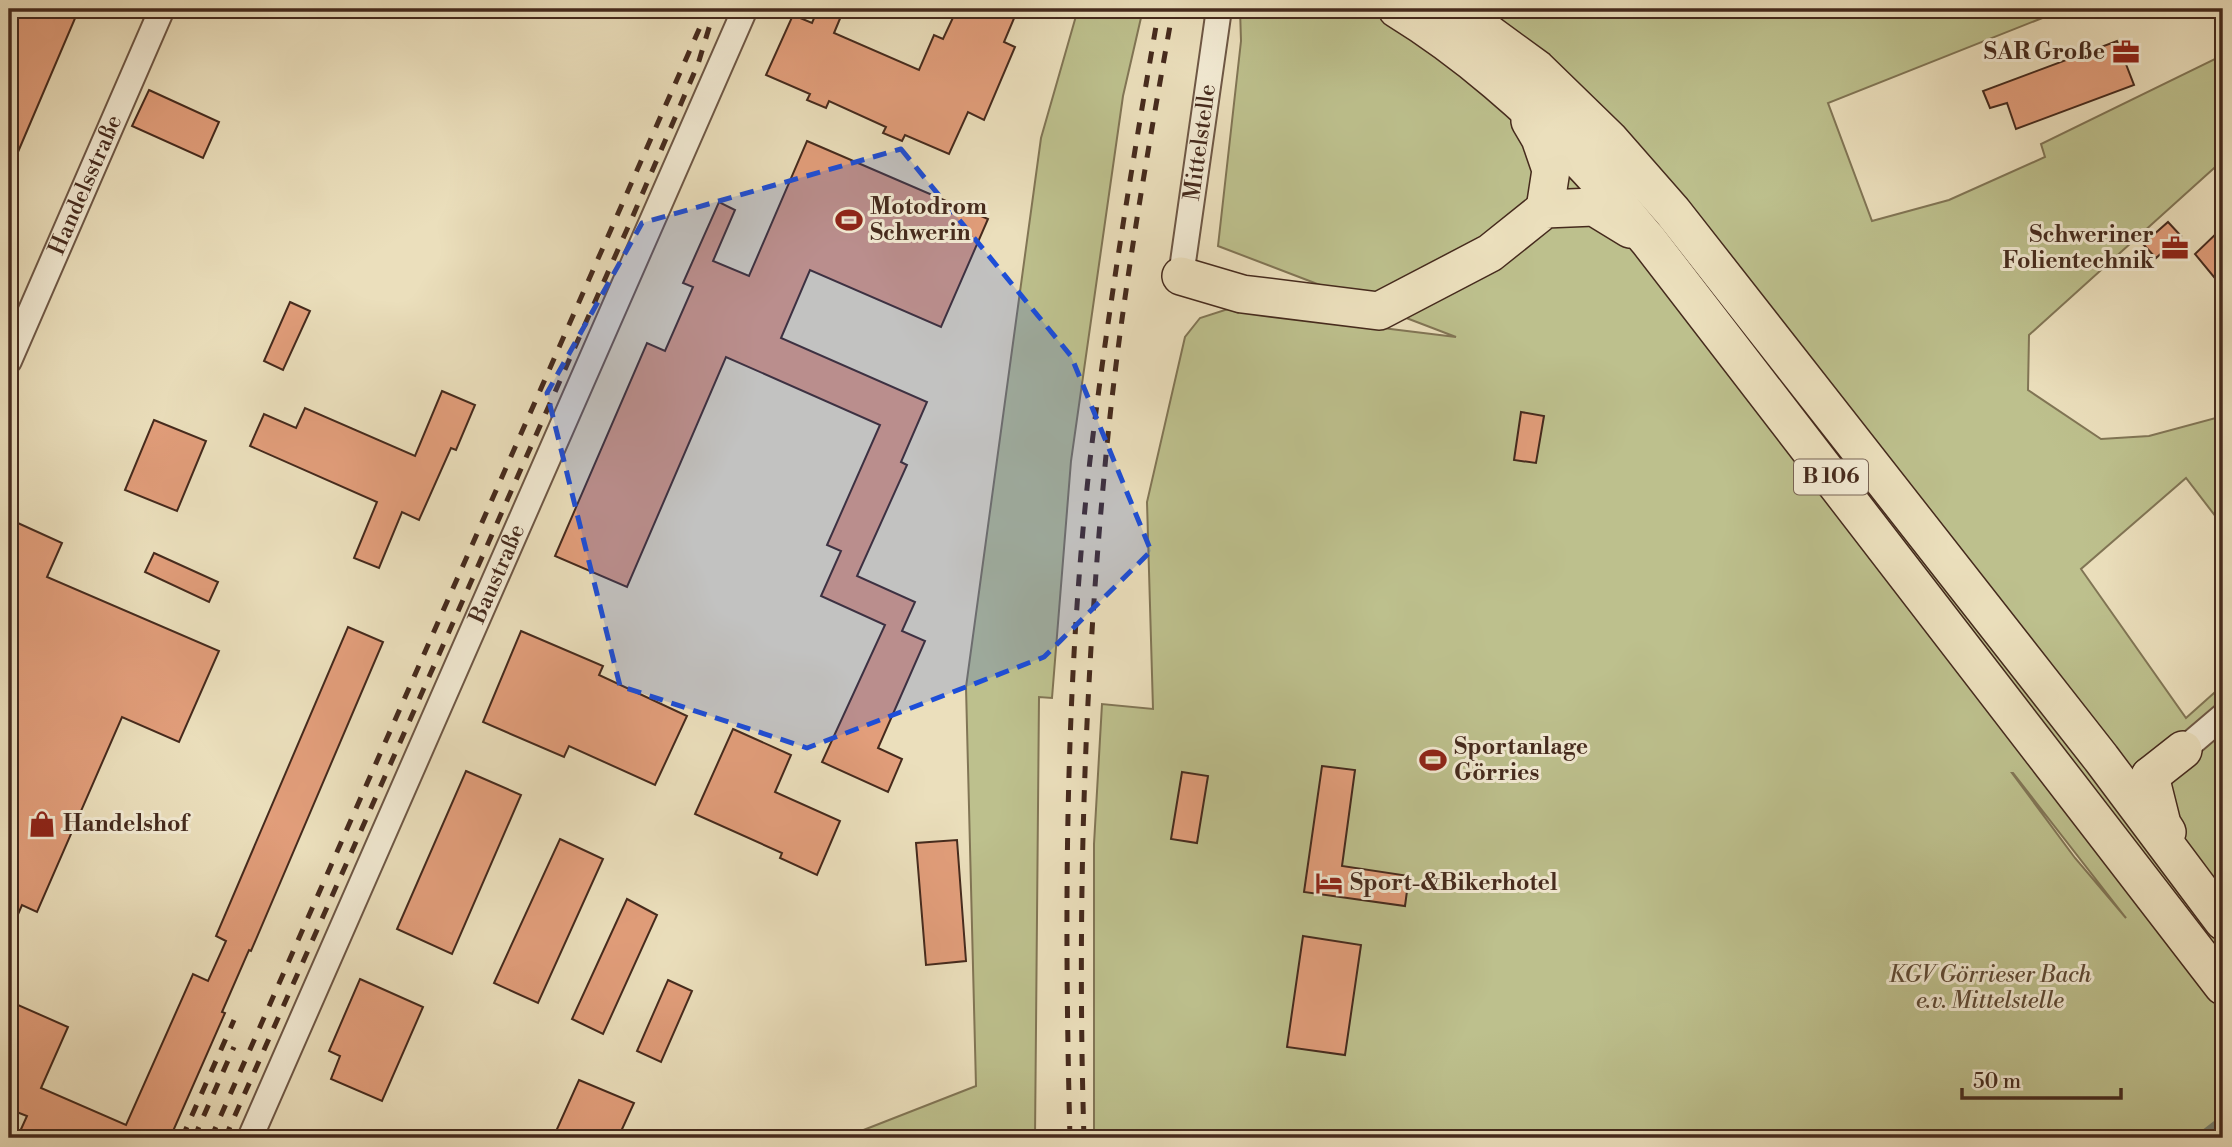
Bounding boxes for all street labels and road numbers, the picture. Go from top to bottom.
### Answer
street label: Mittelstelle [1178,82,1222,202]
street label: Handelsstraße [43,111,128,259]
road number: B 106 [1794,460,1868,494]
street label: Baustraße [463,520,531,629]

